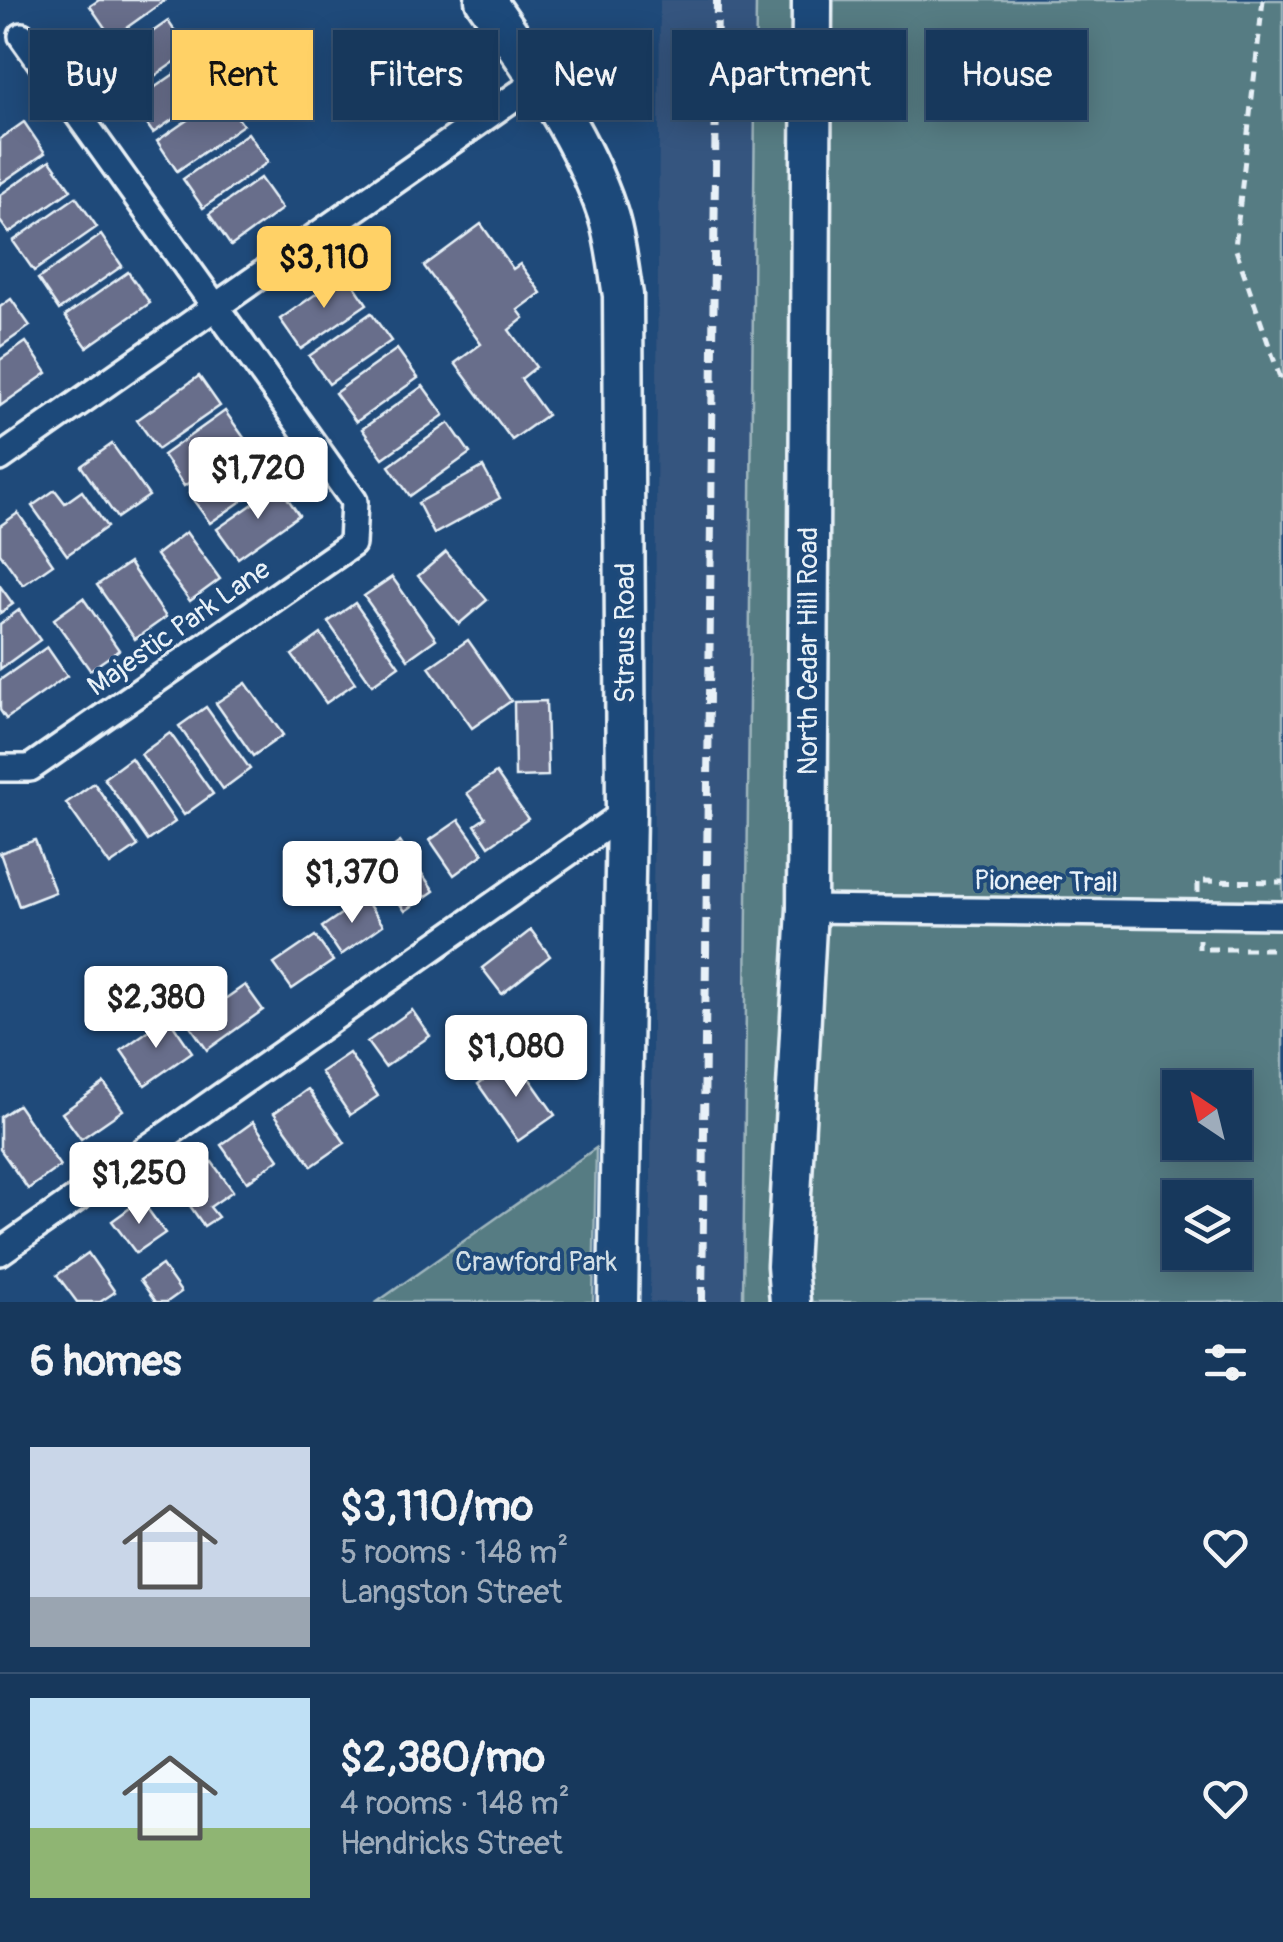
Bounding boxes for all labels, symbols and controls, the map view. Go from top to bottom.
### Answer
chip: Buy [30,30,152,120]
chip: Rent [172,30,313,120]
chip: Filters [333,30,498,120]
chip: New [518,30,652,120]
chip: Apartment [672,30,906,120]
chip: House [926,30,1087,120]
pin: $3,110 [243,226,405,311]
text: $3,110 [279,238,369,278]
pin: $1,720 [177,437,339,522]
text: $1,720 [211,449,305,489]
street label: North Cedar Hill Road [791,527,826,775]
street label: Majestic Park Lane [81,552,277,704]
street label: Straus Road [608,563,643,703]
pin: $1,370 [271,841,433,926]
text: $1,370 [305,853,399,893]
street label: Pioneer Trail [974,863,1118,901]
pin: $2,380 [75,966,237,1051]
text: $2,380 [106,978,206,1018]
pin: $1,080 [435,1015,597,1100]
text: $1,080 [467,1027,565,1067]
north arrow [1162,1070,1252,1160]
map controls [1162,1070,1252,1270]
pin: $1,250 [58,1142,220,1227]
text: $1,250 [91,1154,187,1194]
button: layers [1162,1180,1252,1270]
park label: Crawford Park [455,1245,617,1280]
icon: filters [1198,1335,1253,1390]
text: 6 homes [30,1336,181,1388]
text: $3,110/mo [340,1481,533,1533]
icon: home [110,1487,230,1607]
icon: heart [1198,1520,1253,1575]
text: 5 rooms · 148 m² [340,1533,568,1573]
text: Langston Street [340,1573,562,1613]
text: $2,380/mo [340,1732,545,1784]
icon: home [110,1738,230,1858]
icon: heart [1198,1771,1253,1826]
text: 4 rooms · 148 m² [340,1784,570,1824]
text: Hendricks Street [340,1824,563,1864]

